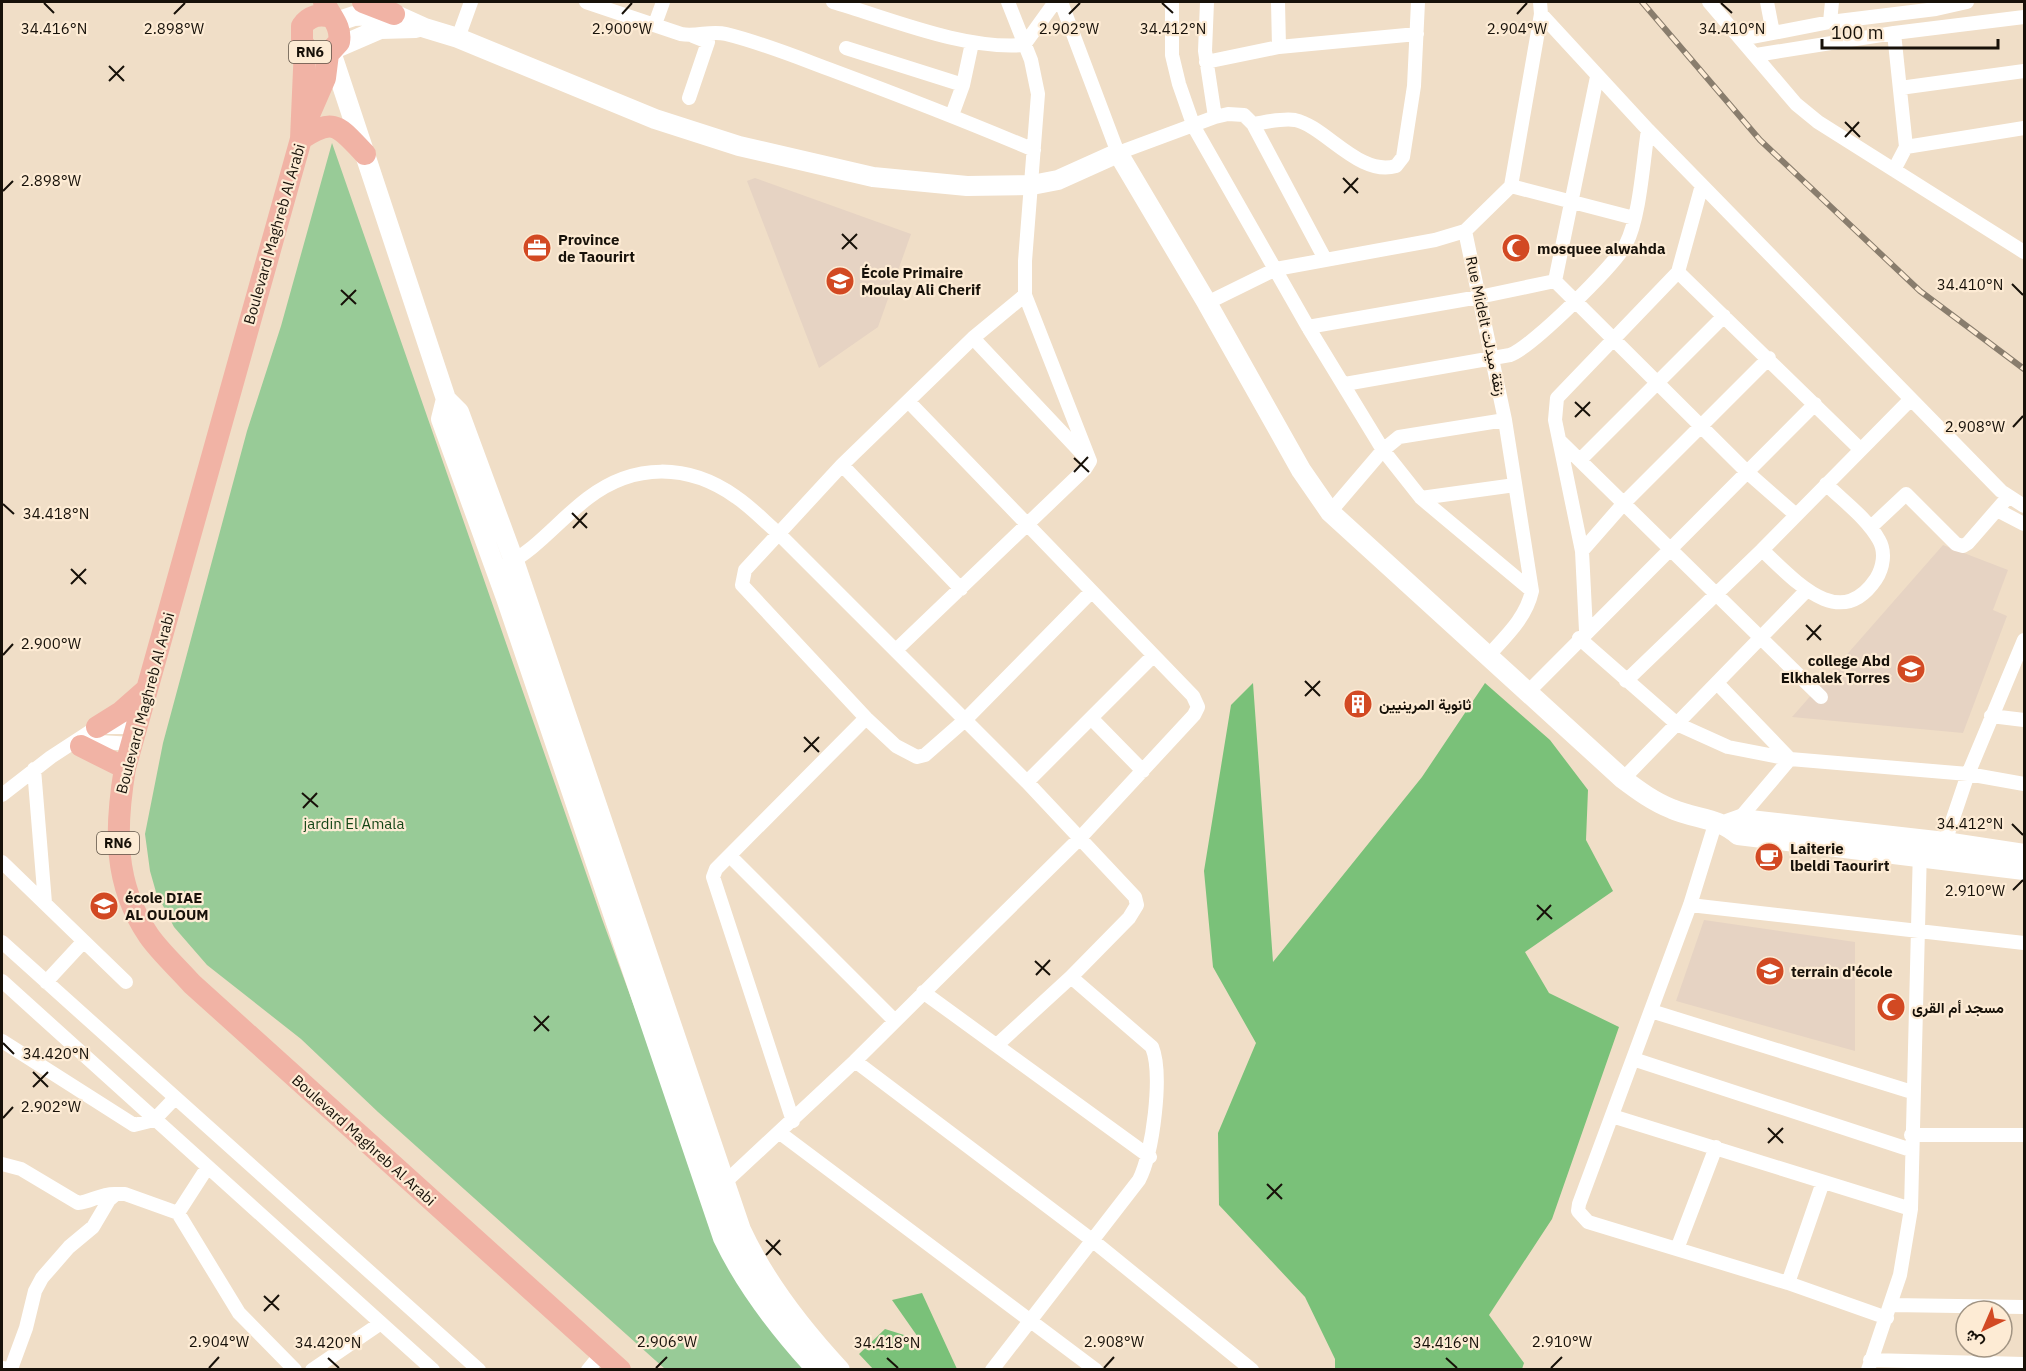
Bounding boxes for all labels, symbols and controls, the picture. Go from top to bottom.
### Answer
scale bar [1822,12,1998,50]
text: 34.416°N [21,19,87,38]
text: 2.898°W [144,19,205,38]
text: 2.900°W [592,19,653,38]
text: 2.902°W [1039,19,1100,38]
text: 34.412°N [1140,19,1206,38]
text: 2.904°W [1487,19,1548,38]
text: 34.410°N [1699,19,1765,38]
text: 100 m [1831,21,1883,44]
road number: RN6 [289,41,331,63]
street label: Boulevard Maghreb Al Arabi [239,141,309,327]
text: 2.898°W [21,171,82,190]
place label: Province de Taourirt [558,230,635,266]
office icon: Province de Taourirt [521,232,553,264]
mosque icon: mosquee alwahda [1500,232,1532,264]
place label: mosquee alwahda [1537,239,1666,258]
street label: Rue Midelt زنقة ميدلت [1462,254,1510,398]
place label: École Primaire Moulay Ali Cherif [861,263,981,299]
school or university icon: École Primaire Moulay Ali Cherif [824,265,856,297]
text: 34.410°N [1937,275,2003,294]
text: 2.908°W [1945,417,2006,436]
text: 34.418°N [23,504,89,523]
street label: Boulevard Maghreb Al Arabi [112,610,178,796]
text: 2.900°W [21,634,82,653]
place label: college Abd Elkhalek Torres [1781,651,1890,687]
school or university icon: college Abd Elkhalek Torres [1895,653,1927,685]
building icon: ثانوية المرينيين [1342,688,1374,720]
place label: ثانوية المرينيين [1379,695,1471,714]
park label: jardin El Amala [304,814,404,833]
text: 34.412°N [1937,814,2003,833]
road number: RN6 [97,832,139,854]
place label: Laiterie lbeldi Taourirt [1790,839,1890,875]
cafe icon: Laiterie lbeldi Taourirt [1753,841,1785,873]
text: 2.910°W [1945,881,2006,900]
place label: école DIAE AL OULOUM [125,888,209,924]
school or university icon: école DIAE AL OULOUM [88,890,120,922]
school or university icon: terrain d'école [1754,955,1786,987]
place label: terrain d'école [1791,962,1893,981]
mosque icon: مسجد أم القرى [1875,991,1907,1023]
place label: مسجد أم القرى [1912,998,2004,1018]
text: 34.420°N [23,1044,89,1063]
street label: Boulevard Maghreb Al Arabi [288,1070,440,1210]
text: 2.902°W [21,1097,82,1116]
north arrow [1954,1299,2014,1359]
text: ش [1960,1326,1987,1354]
text: 2.904°W [189,1332,250,1351]
text: 2.906°W [637,1332,698,1351]
text: 2.908°W [1084,1332,1145,1351]
text: 2.910°W [1532,1332,1593,1351]
text: 34.420°N [295,1333,361,1352]
text: 34.418°N [854,1333,920,1352]
text: 34.416°N [1413,1333,1479,1352]

